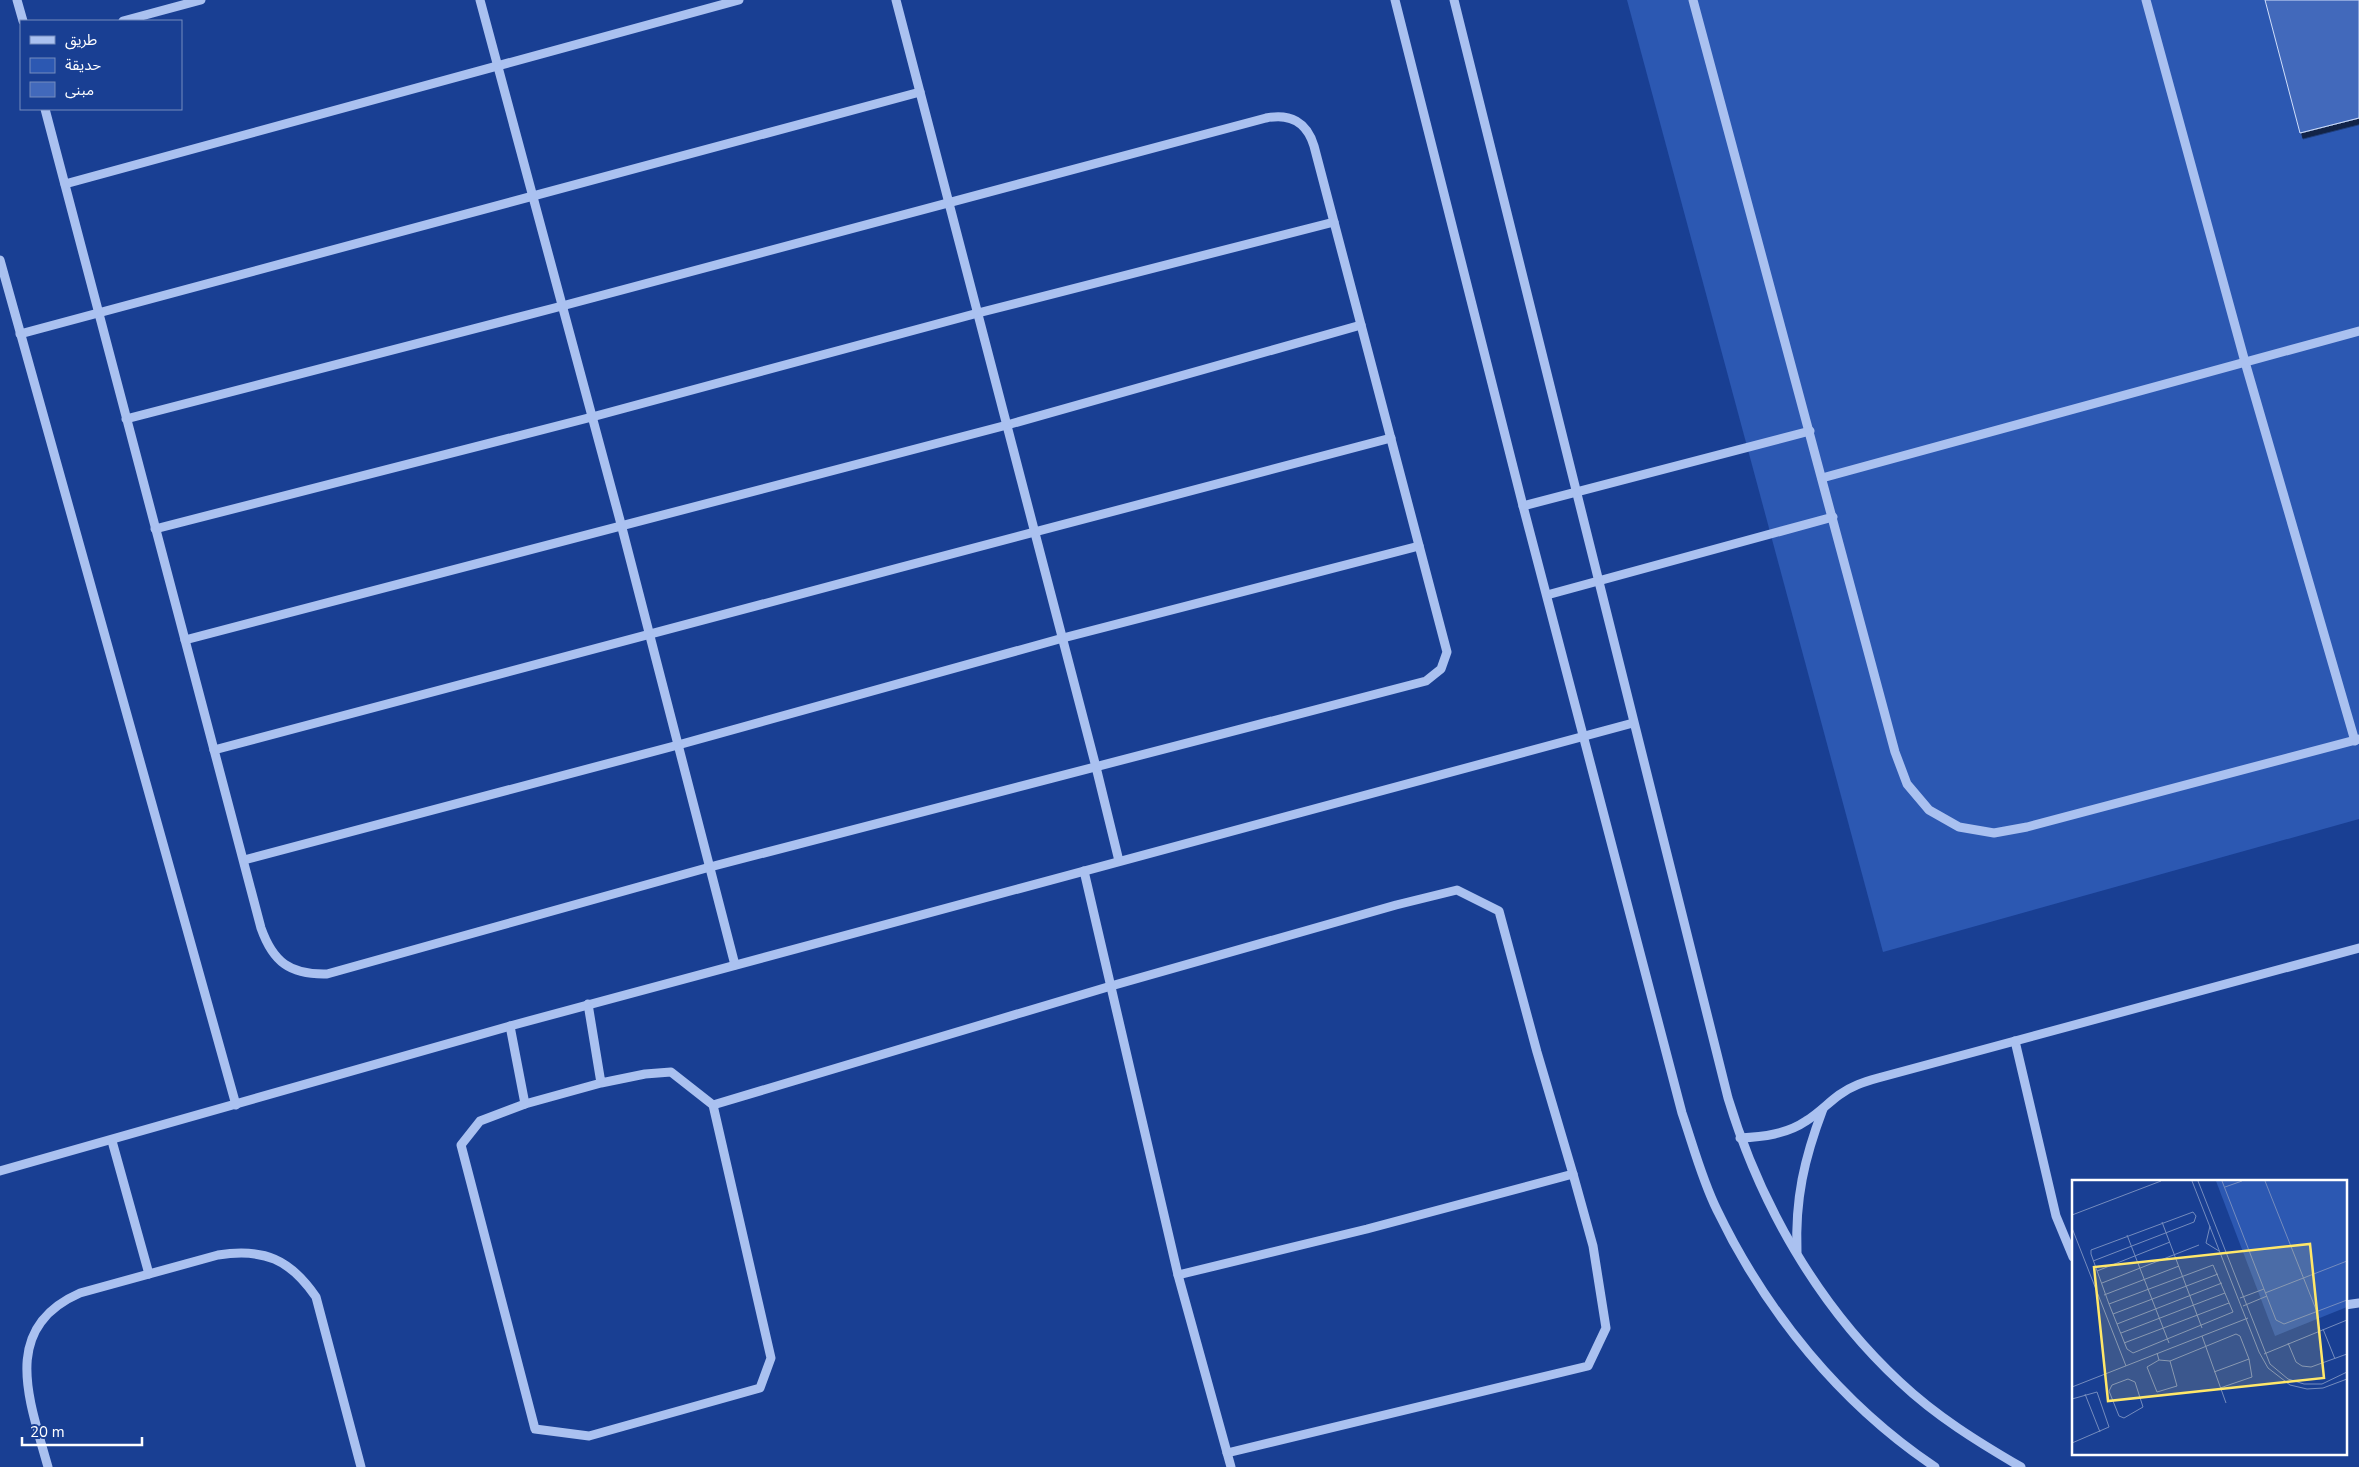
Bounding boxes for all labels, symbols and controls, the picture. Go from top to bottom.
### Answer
legend [20,20,182,110]
text: طريق [65,30,97,50]
text: حديقة [65,55,101,75]
text: مبنى [65,80,94,100]
inset map [2072,1180,2346,1454]
scale bar [22,1414,142,1446]
text: 20 m [30,1422,65,1442]

